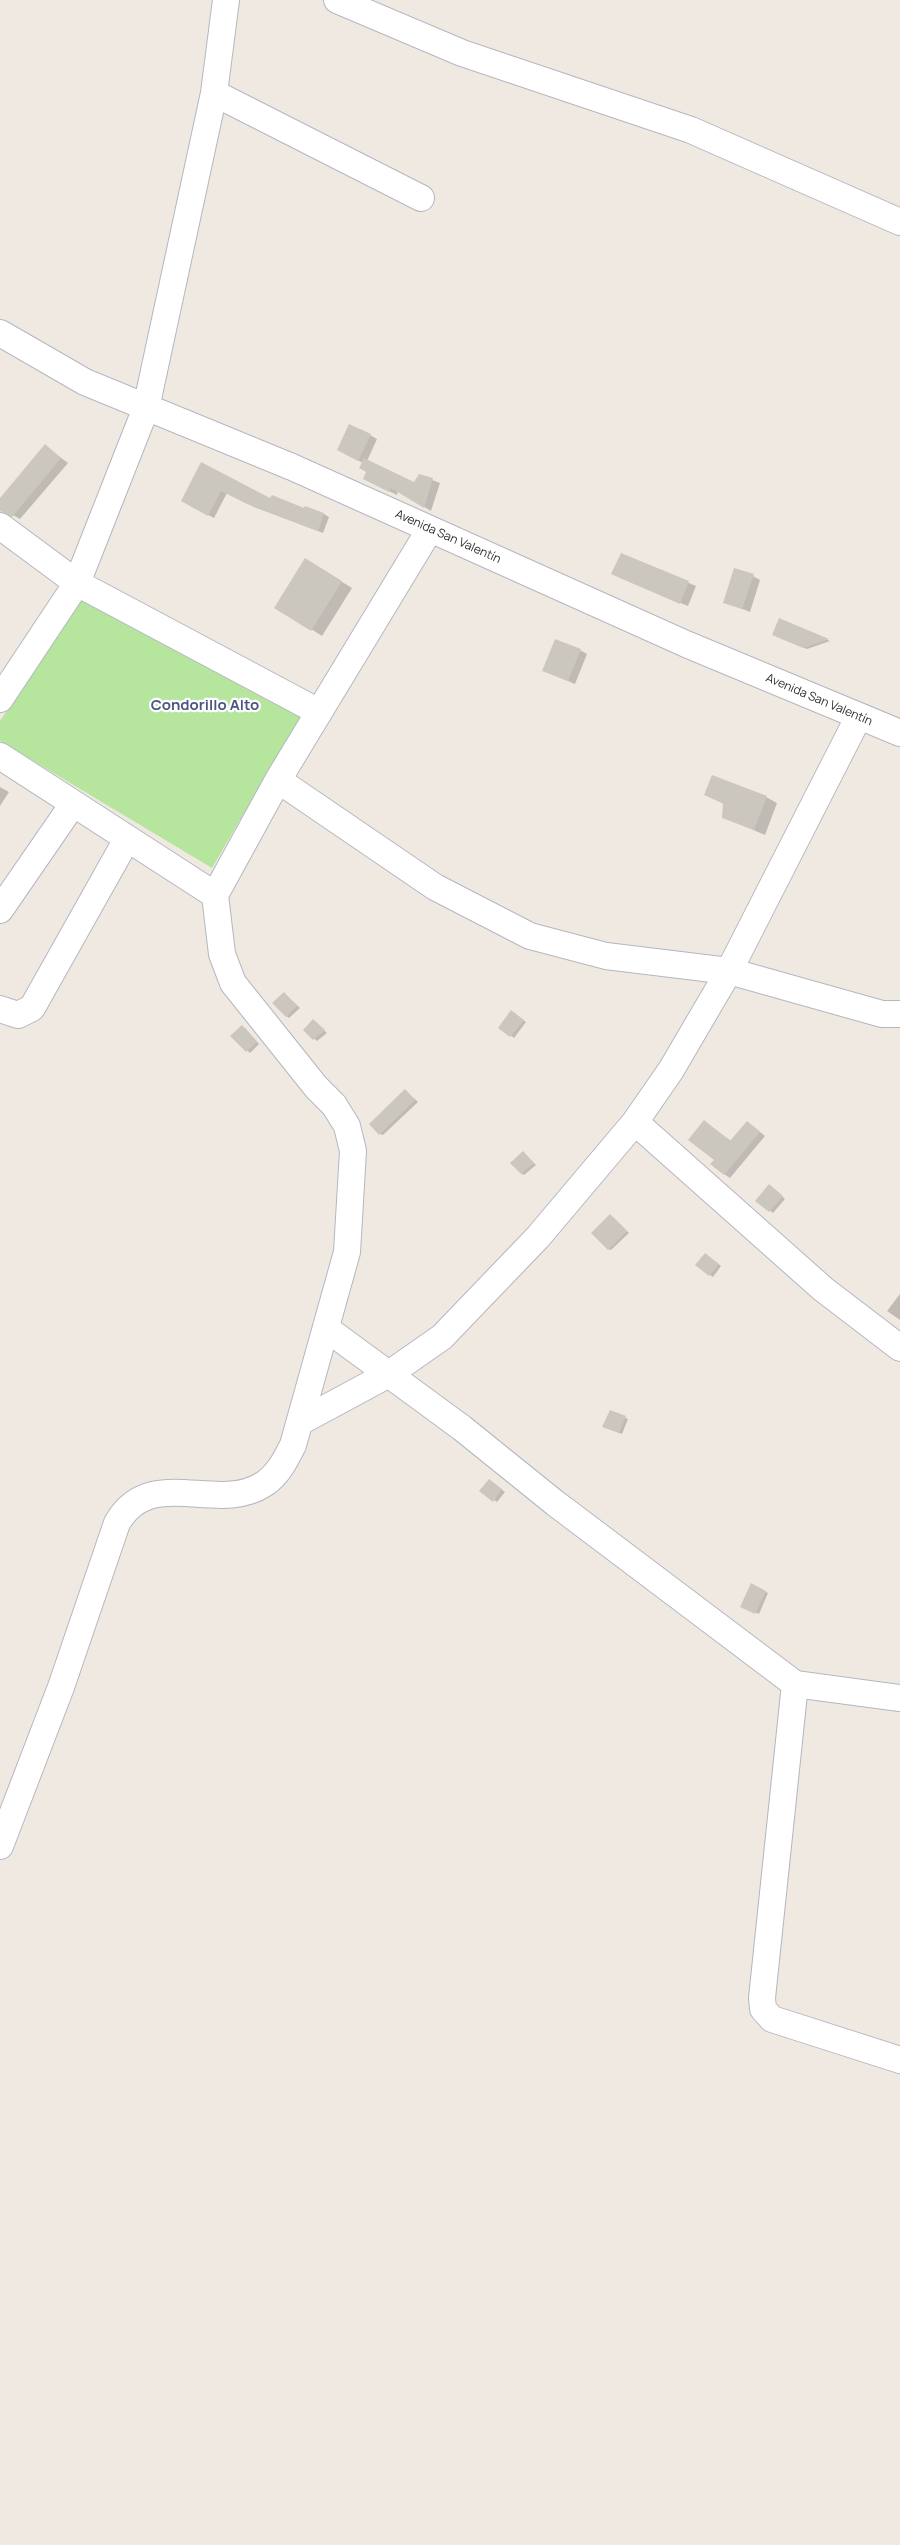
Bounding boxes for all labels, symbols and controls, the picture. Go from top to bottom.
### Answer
street label: Avenida San Valentín [393,507,503,567]
street label: Avenida San Valentín [764,671,874,729]
district label: Condorillo Alto [151,697,259,715]

